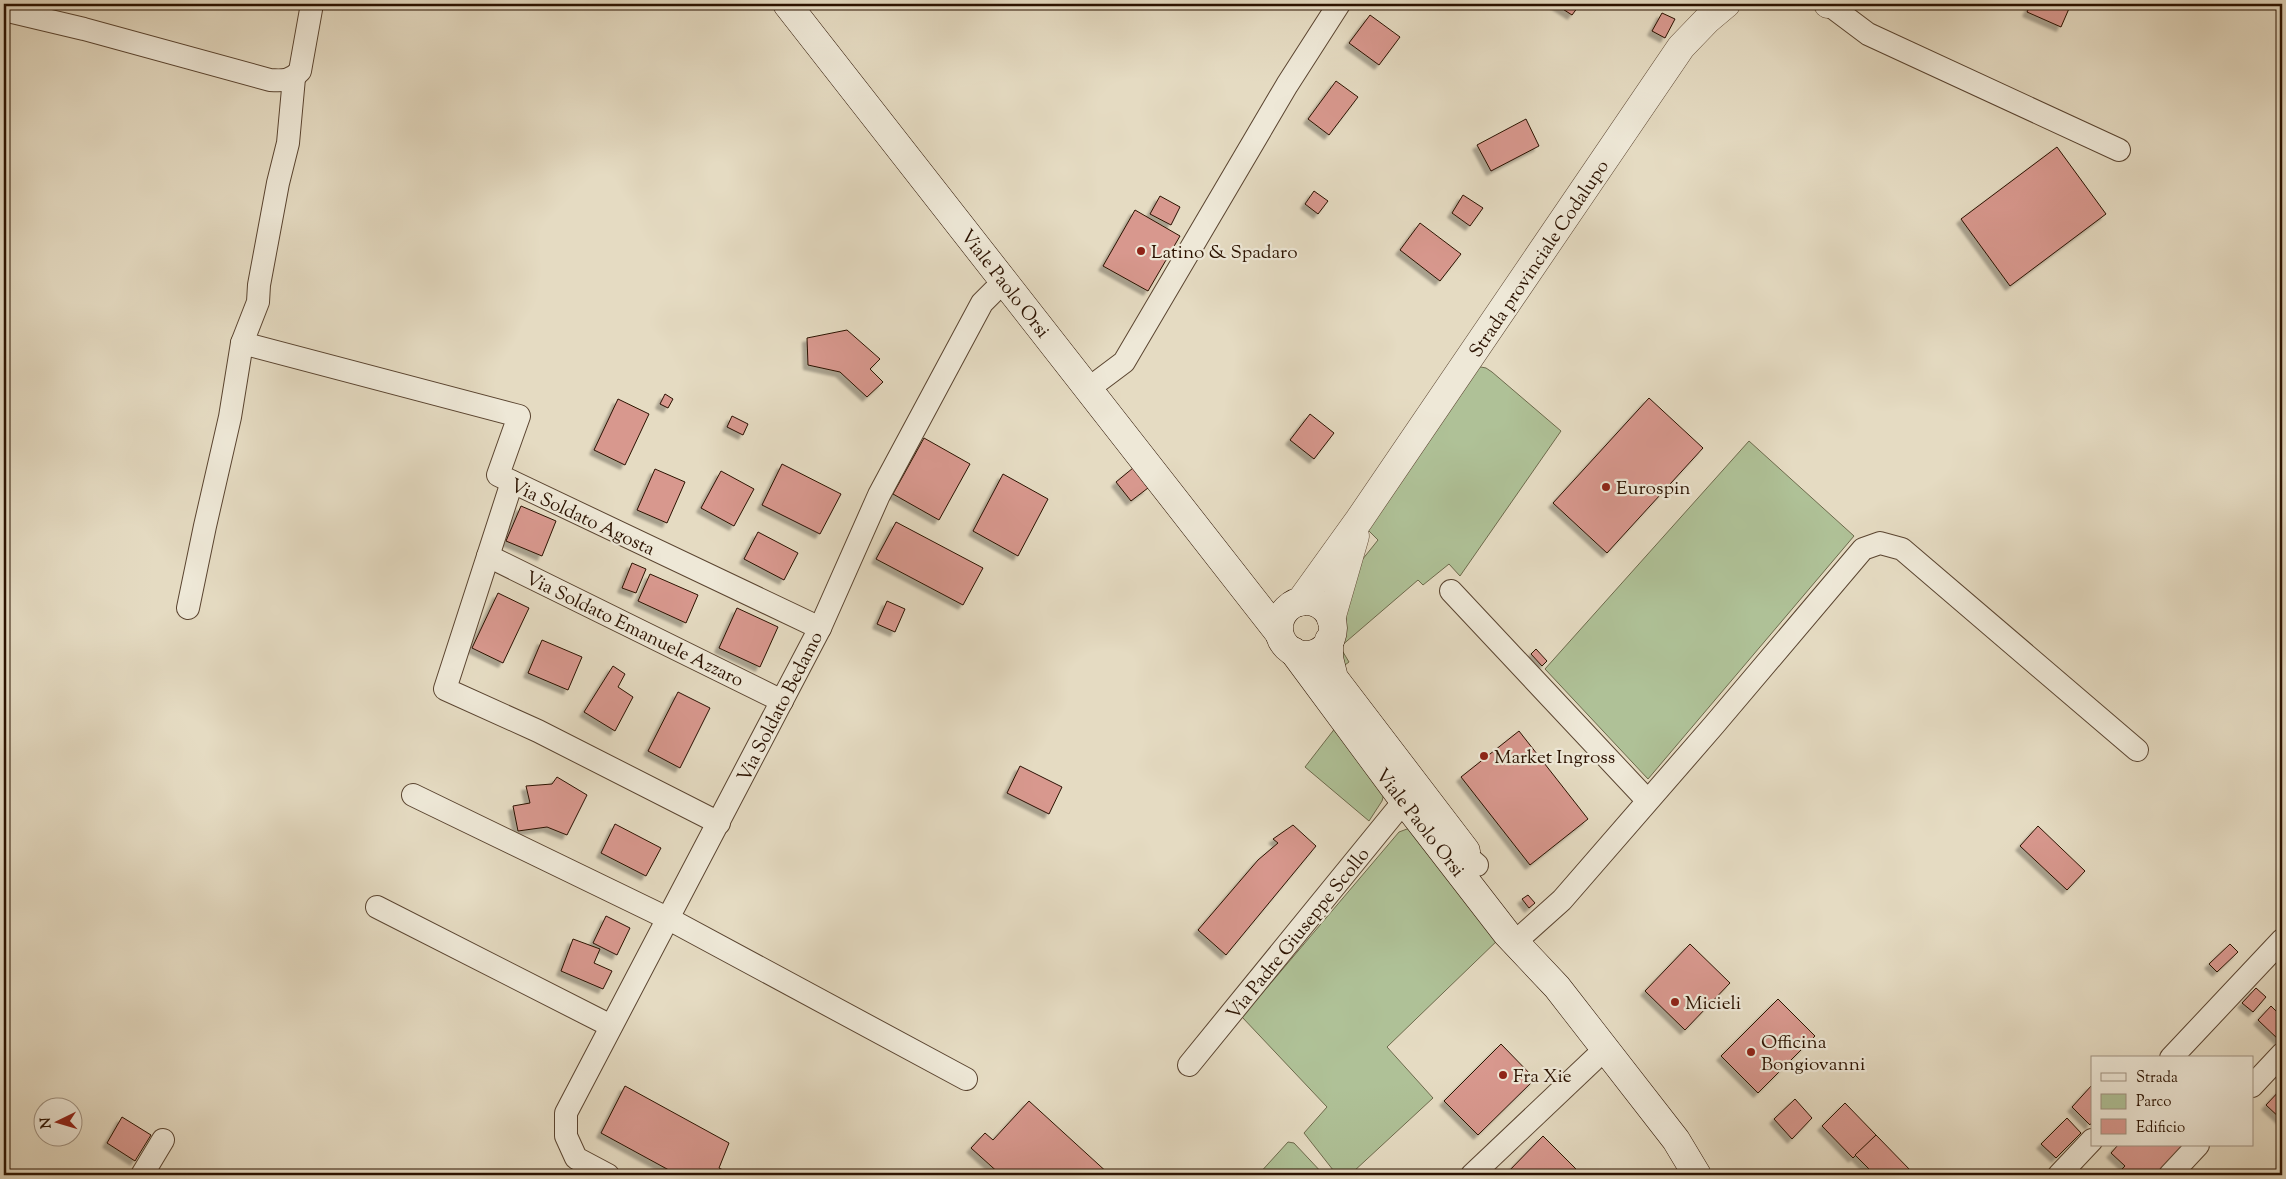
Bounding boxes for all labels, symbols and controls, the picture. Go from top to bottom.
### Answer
street label: Strada provinciale Codalupo [1464,155,1616,364]
street label: Viale Paolo Orsi [953,224,1055,345]
place label: Latino & Spadaro [1151,240,1298,267]
marker: Latino & Spadaro [1135,245,1147,257]
street label: Via Soldato Agosta [505,473,659,564]
place label: Eurospin [1616,476,1691,503]
marker: Eurospin [1600,481,1612,493]
street label: Via Soldato Emanuele Azzaro [520,566,748,695]
street label: Via Soldato Bedamo [732,627,831,787]
place label: Market Ingross [1494,745,1615,772]
marker: Market Ingross [1478,750,1490,762]
street label: Viale Paolo Orsi [1368,763,1470,884]
street label: Via Padre Giuseppe Scollo [1221,843,1377,1026]
place label: Micieli [1685,991,1741,1018]
marker: Micieli [1669,996,1681,1008]
place label: Officina Bongiovanni [1761,1030,1865,1079]
marker: Officina Bongiovanni [1745,1046,1757,1058]
legend [2091,1056,2254,1146]
place label: Fra Xie [1513,1064,1572,1091]
text: Strada [2136,1068,2178,1089]
marker: Fra Xie [1497,1069,1509,1081]
text: Parco [2136,1092,2172,1113]
north arrow [32,1096,82,1146]
text: N [37,1117,57,1129]
text: Edificio [2136,1118,2185,1139]

